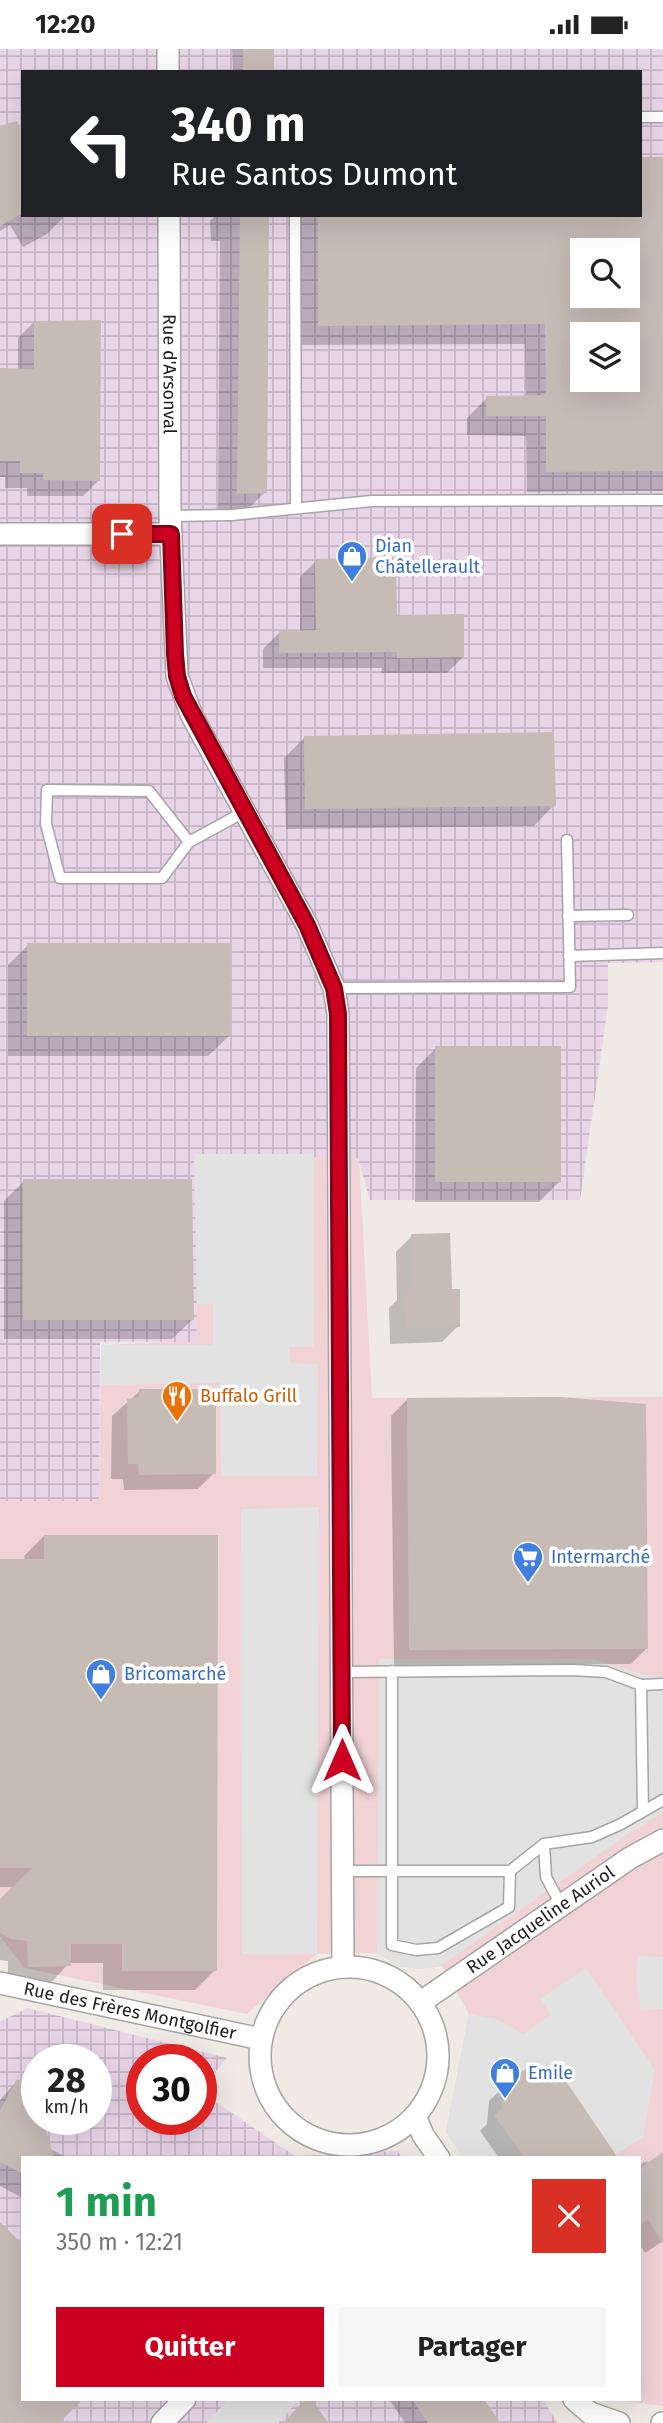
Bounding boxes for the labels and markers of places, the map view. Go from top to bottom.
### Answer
pin [92,504,152,564]
place label: Dian Châtellerault [375,535,480,578]
shop icon: Dian Châtellerault [335,539,369,583]
restaurant icon: Buffalo Grill [160,1379,194,1423]
place label: Buffalo Grill [200,1385,297,1407]
supermarket icon: Intermarché [511,1540,545,1584]
place label: Intermarché [551,1546,650,1568]
shop icon: Bricomarché [84,1657,118,1701]
place label: Bricomarché [124,1663,226,1685]
shop icon: Emile [488,2056,522,2100]
place label: Emile [528,2062,573,2084]

